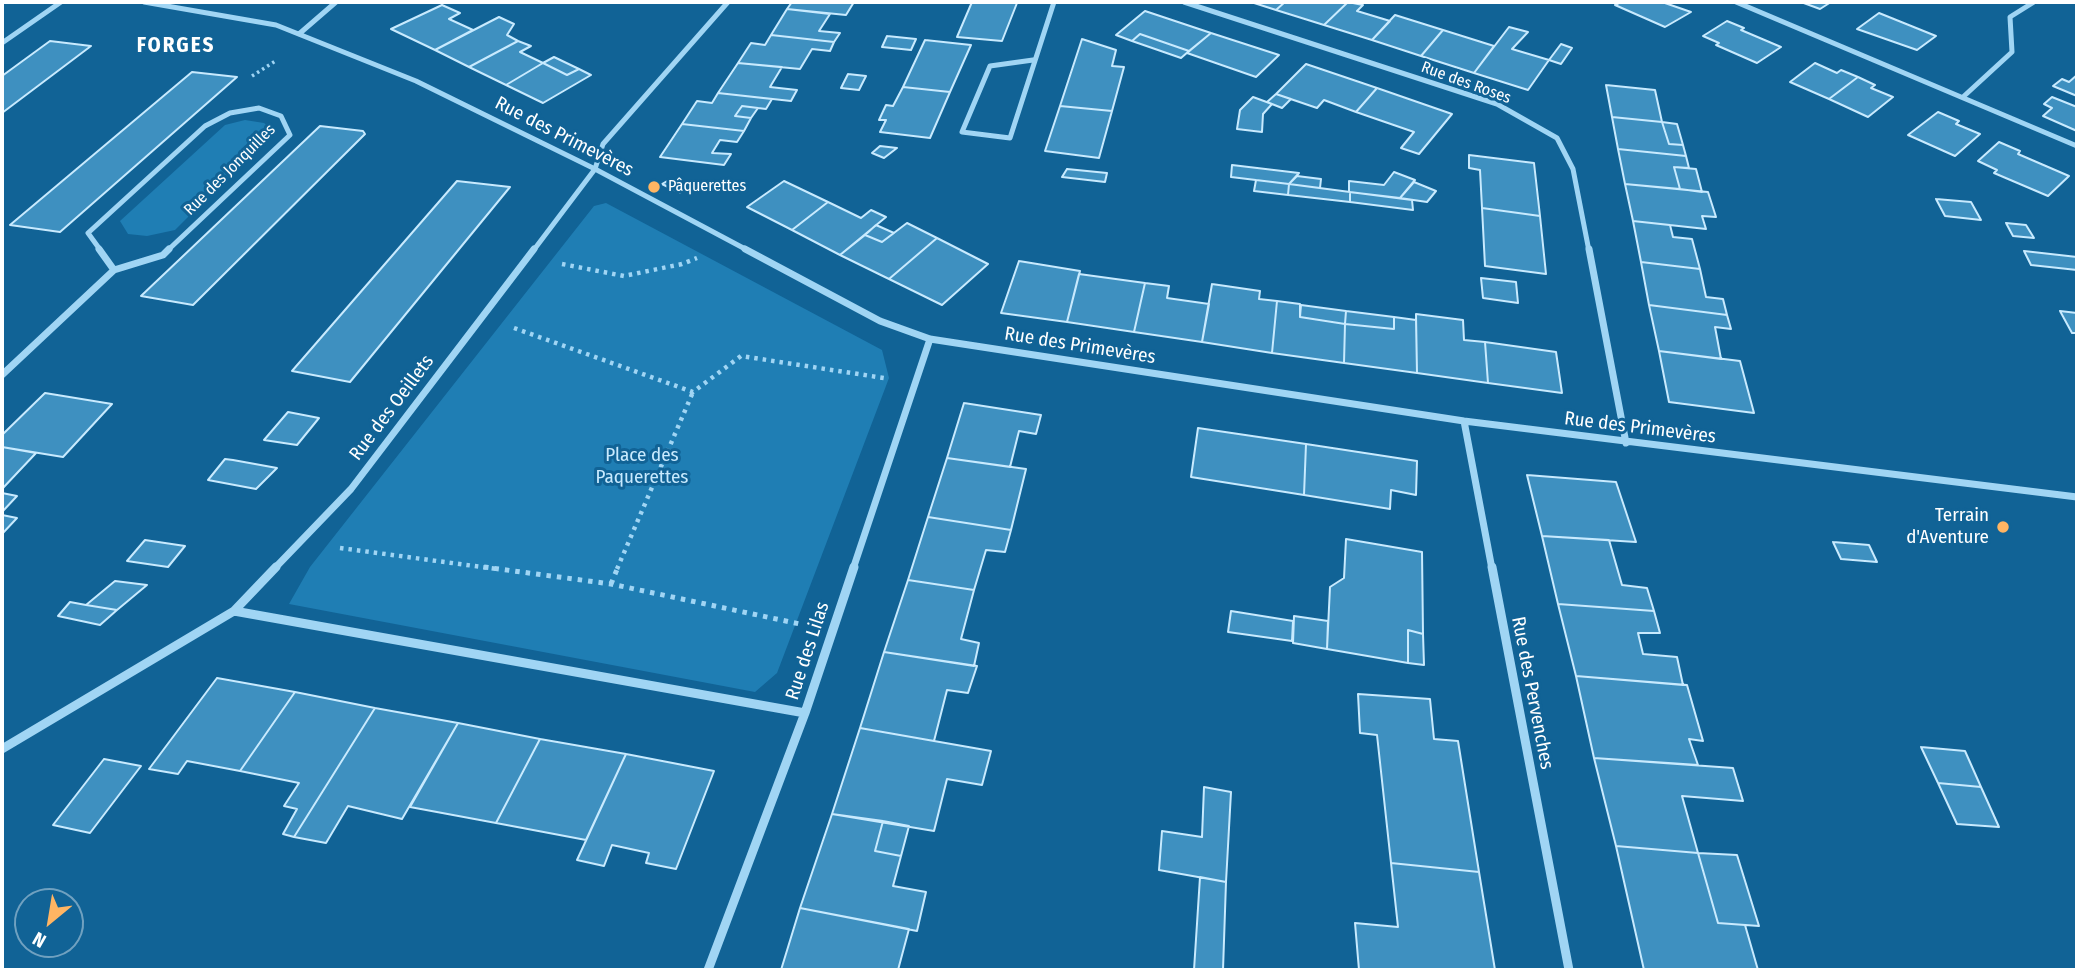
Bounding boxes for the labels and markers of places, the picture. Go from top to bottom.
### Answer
place label: Pâquerettes [668,177,746,197]
marker: Pâquerettes [646,179,662,195]
place label: Terrain d'Aventure [1906,505,1989,549]
marker: Terrain d'Aventure [1995,519,2011,535]

